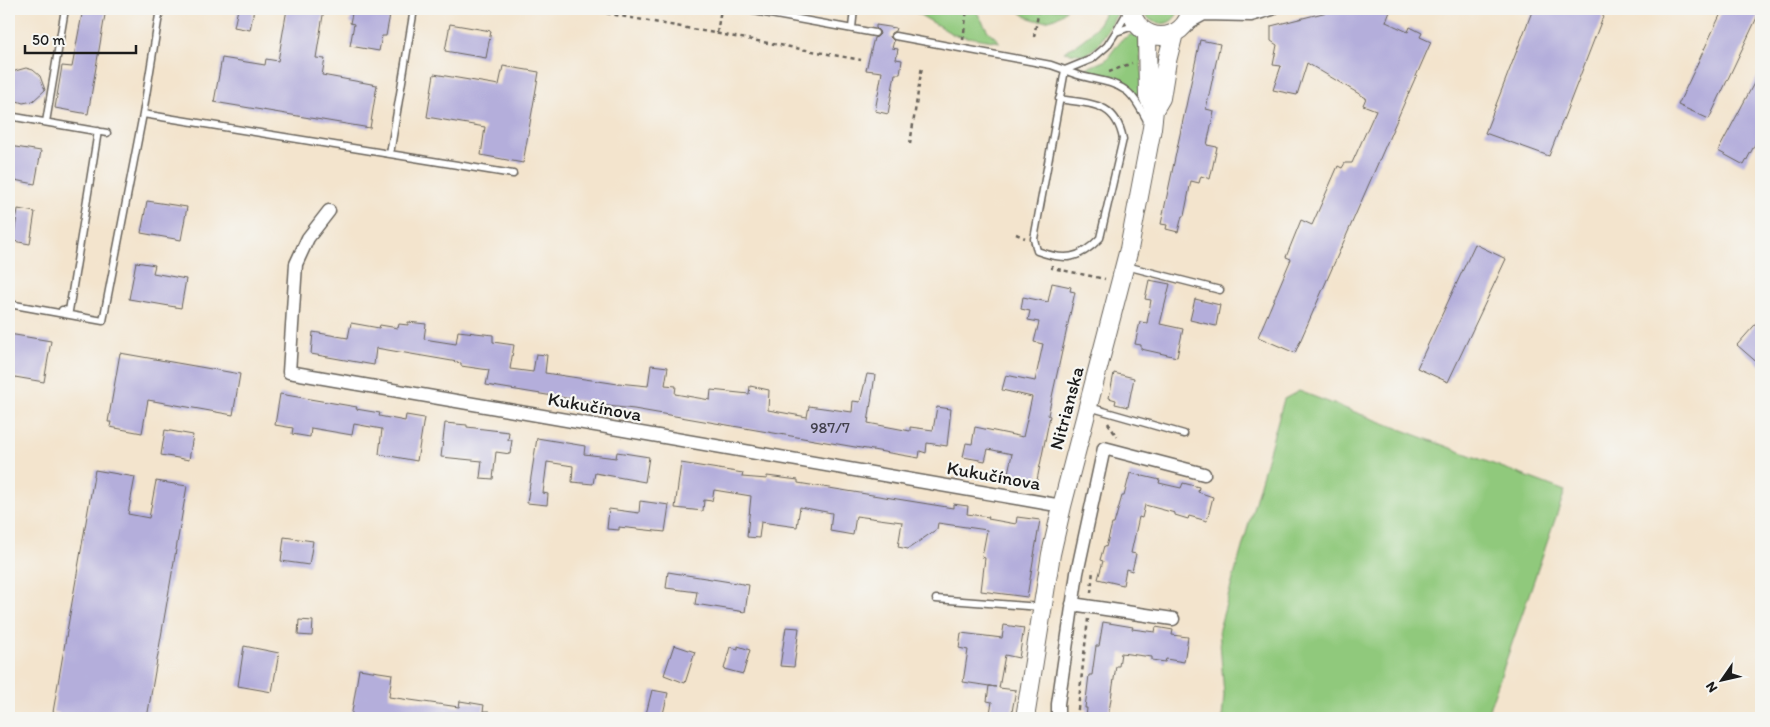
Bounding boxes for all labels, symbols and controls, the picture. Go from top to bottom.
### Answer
scale bar [25,22,136,54]
text: 50 m [32,31,65,49]
street label: Nitrianska [1044,364,1089,452]
street label: Kukučínova [546,387,644,426]
house number: 987/7 [810,418,850,437]
street label: Kukučínova [945,456,1043,495]
north arrow [1698,654,1748,704]
text: N [1702,678,1721,696]

